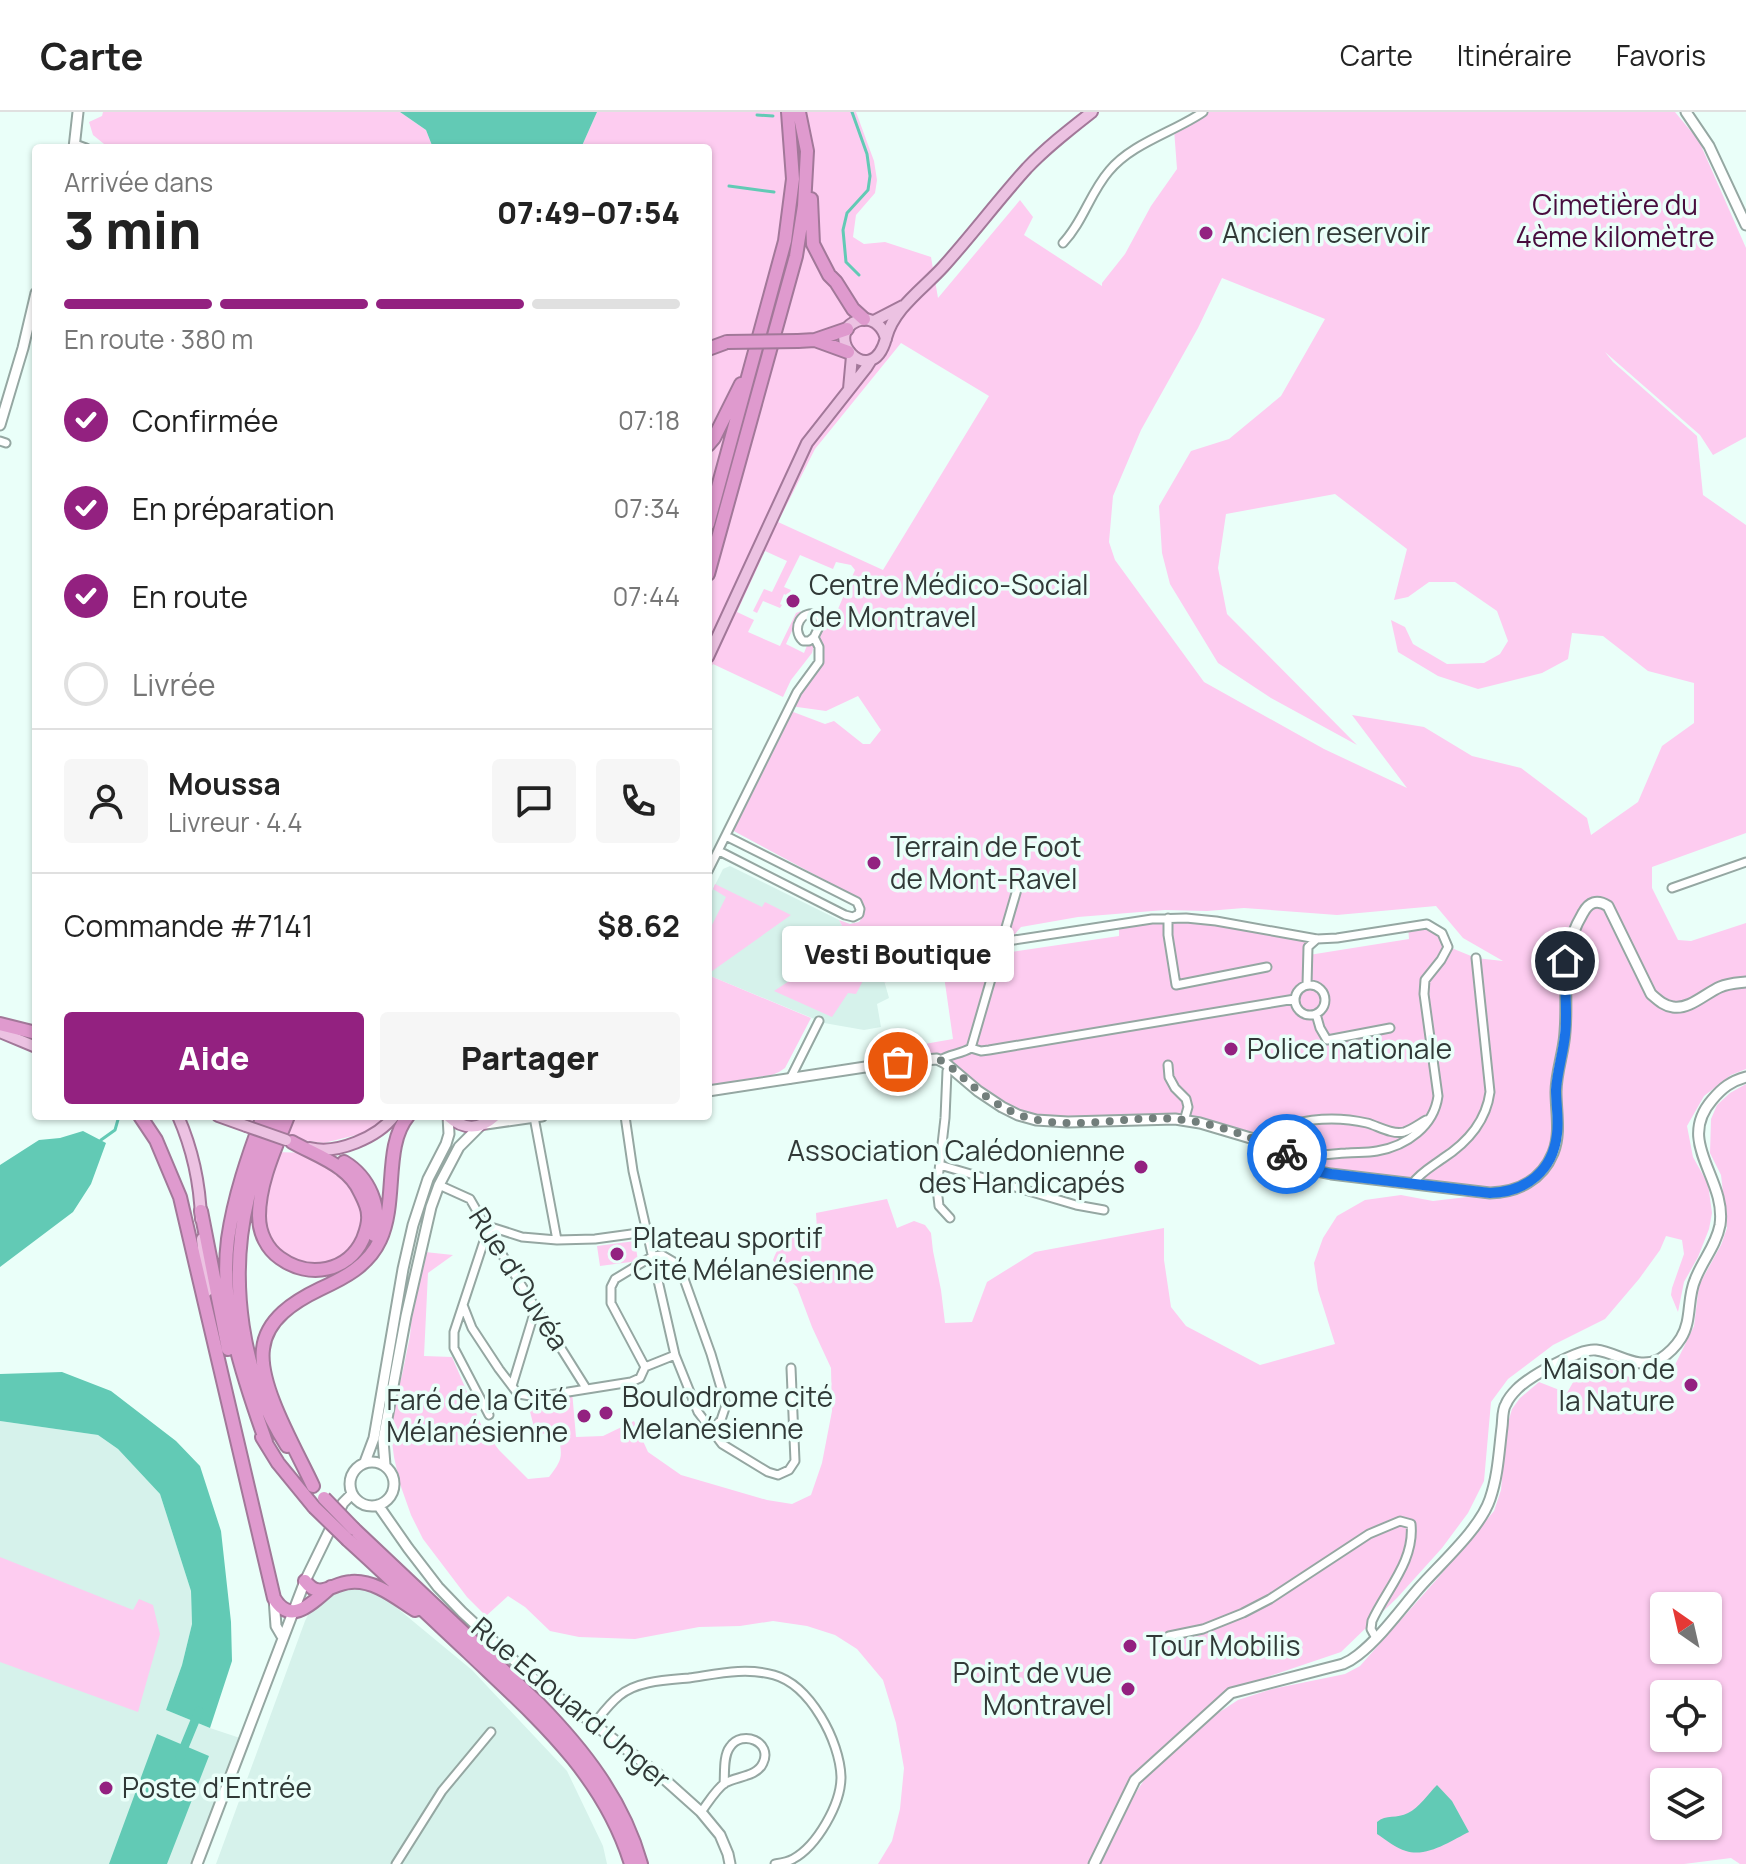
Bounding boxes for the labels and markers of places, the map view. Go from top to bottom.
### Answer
place label: Ancien reservoir [1222,213,1430,251]
marker: Ancien reservoir [1197,224,1215,242]
place label: Centre Médico-Social de Montravel [809,565,1089,635]
marker: Centre Médico-Social de Montravel [784,592,802,610]
place label: Terrain de Foot de Mont-Ravel [890,827,1081,897]
marker: Terrain de Foot de Mont-Ravel [865,854,883,872]
callout: Vesti Boutique [782,926,1014,982]
pin [1531,927,1599,995]
pin [864,1028,932,1096]
place label: Police nationale [1247,1029,1452,1067]
marker: Police nationale [1222,1040,1240,1058]
place label: Association Calédonienne des Handicapés [787,1131,1125,1201]
marker: Association Calédonienne des Handicapés [1132,1158,1150,1176]
place label: Plateau sportif Cité Mélanésienne [633,1218,874,1288]
marker: Plateau sportif Cité Mélanésienne [608,1245,626,1263]
place label: Maison de la Nature [1543,1349,1675,1419]
marker: Maison de la Nature [1682,1376,1700,1394]
place label: Boulodrome cité Melanésienne [622,1377,833,1447]
place label: Faré de la Cité Mélanésienne [386,1380,568,1450]
marker: Boulodrome cité Melanésienne [597,1404,615,1422]
marker: Faré de la Cité Mélanésienne [575,1407,593,1425]
place label: Tour Mobilis [1146,1626,1300,1664]
marker: Tour Mobilis [1121,1637,1139,1655]
place label: Point de vue Montravel [953,1653,1112,1723]
marker: Point de vue Montravel [1119,1680,1137,1698]
place label: Poste d'Entrée [122,1768,312,1806]
marker: Poste d'Entrée [97,1779,115,1797]

